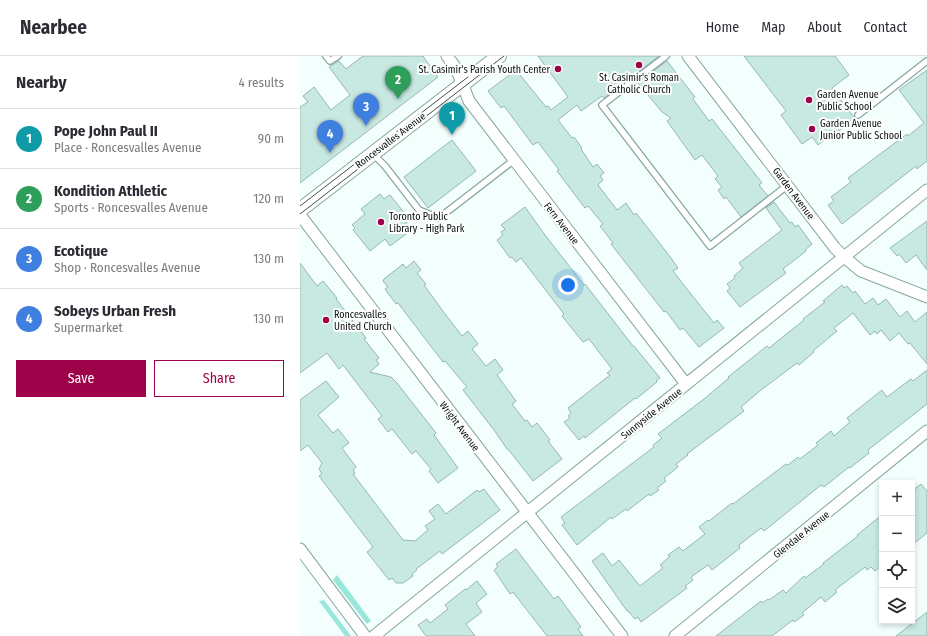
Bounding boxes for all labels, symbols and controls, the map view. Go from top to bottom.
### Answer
text: Nearbee [20,16,87,39]
text: Home [706,19,739,36]
text: Map [761,19,785,36]
text: About [807,19,842,36]
text: Contact [864,19,907,36]
marker: St. Casimir's Roman Catholic Church [634,60,644,70]
place label: St. Casimir's Parish Youth Center [418,64,551,76]
marker: St. Casimir's Parish Youth Center [553,64,563,74]
pin: 2 [385,66,411,99]
text: Nearby [16,72,67,93]
place label: St. Casimir's Roman Catholic Church [599,72,679,96]
text: 4 results [238,75,284,90]
place label: Garden Avenue Public School [817,89,879,113]
pin: 3 [353,93,379,126]
marker: Garden Avenue Public School [804,95,814,105]
pin: 1 [439,102,465,135]
street label: Roncesvalles Avenue [353,110,428,171]
place label: Garden Avenue Junior Public School [820,118,902,142]
pin: 4 [317,120,343,153]
text: Pope John Paul II [54,122,158,140]
marker: Garden Avenue Junior Public School [807,124,817,134]
text: 1 [26,131,32,146]
text: 90 m [258,131,284,146]
text: Place · Roncesvalles Avenue [54,140,201,155]
street label: Garden Avenue [770,165,817,222]
text: Kondition Athletic [54,182,167,200]
text: 2 [26,191,32,206]
text: 120 m [253,191,284,206]
text: Sports · Roncesvalles Avenue [54,200,208,215]
street label: Fern Avenue [541,200,581,247]
place label: Toronto Public Library - High Park [389,211,465,235]
marker: Toronto Public Library - High Park [376,217,386,227]
text: Ecotique [54,242,108,260]
text: 3 [26,251,32,266]
text: 130 m [253,251,284,266]
text: Shop · Roncesvalles Avenue [54,260,200,275]
your location [558,275,578,295]
text: Sobeys Urban Fresh [54,302,176,320]
place label: Roncesvalles United Church [334,309,392,333]
text: 4 [26,311,32,326]
text: 130 m [253,311,284,326]
marker: Roncesvalles United Church [321,315,331,325]
text: Supermarket [54,320,123,335]
button: Save [16,360,146,397]
button: Share [154,360,284,397]
street label: Sunnyside Avenue [619,386,684,442]
street label: Wright Avenue [437,399,482,454]
map controls [879,480,915,624]
button: + [879,480,915,516]
street label: Glendale Avenue [771,508,832,561]
button: − [879,516,915,552]
button: locate [879,552,915,588]
button: layers [879,588,915,624]

